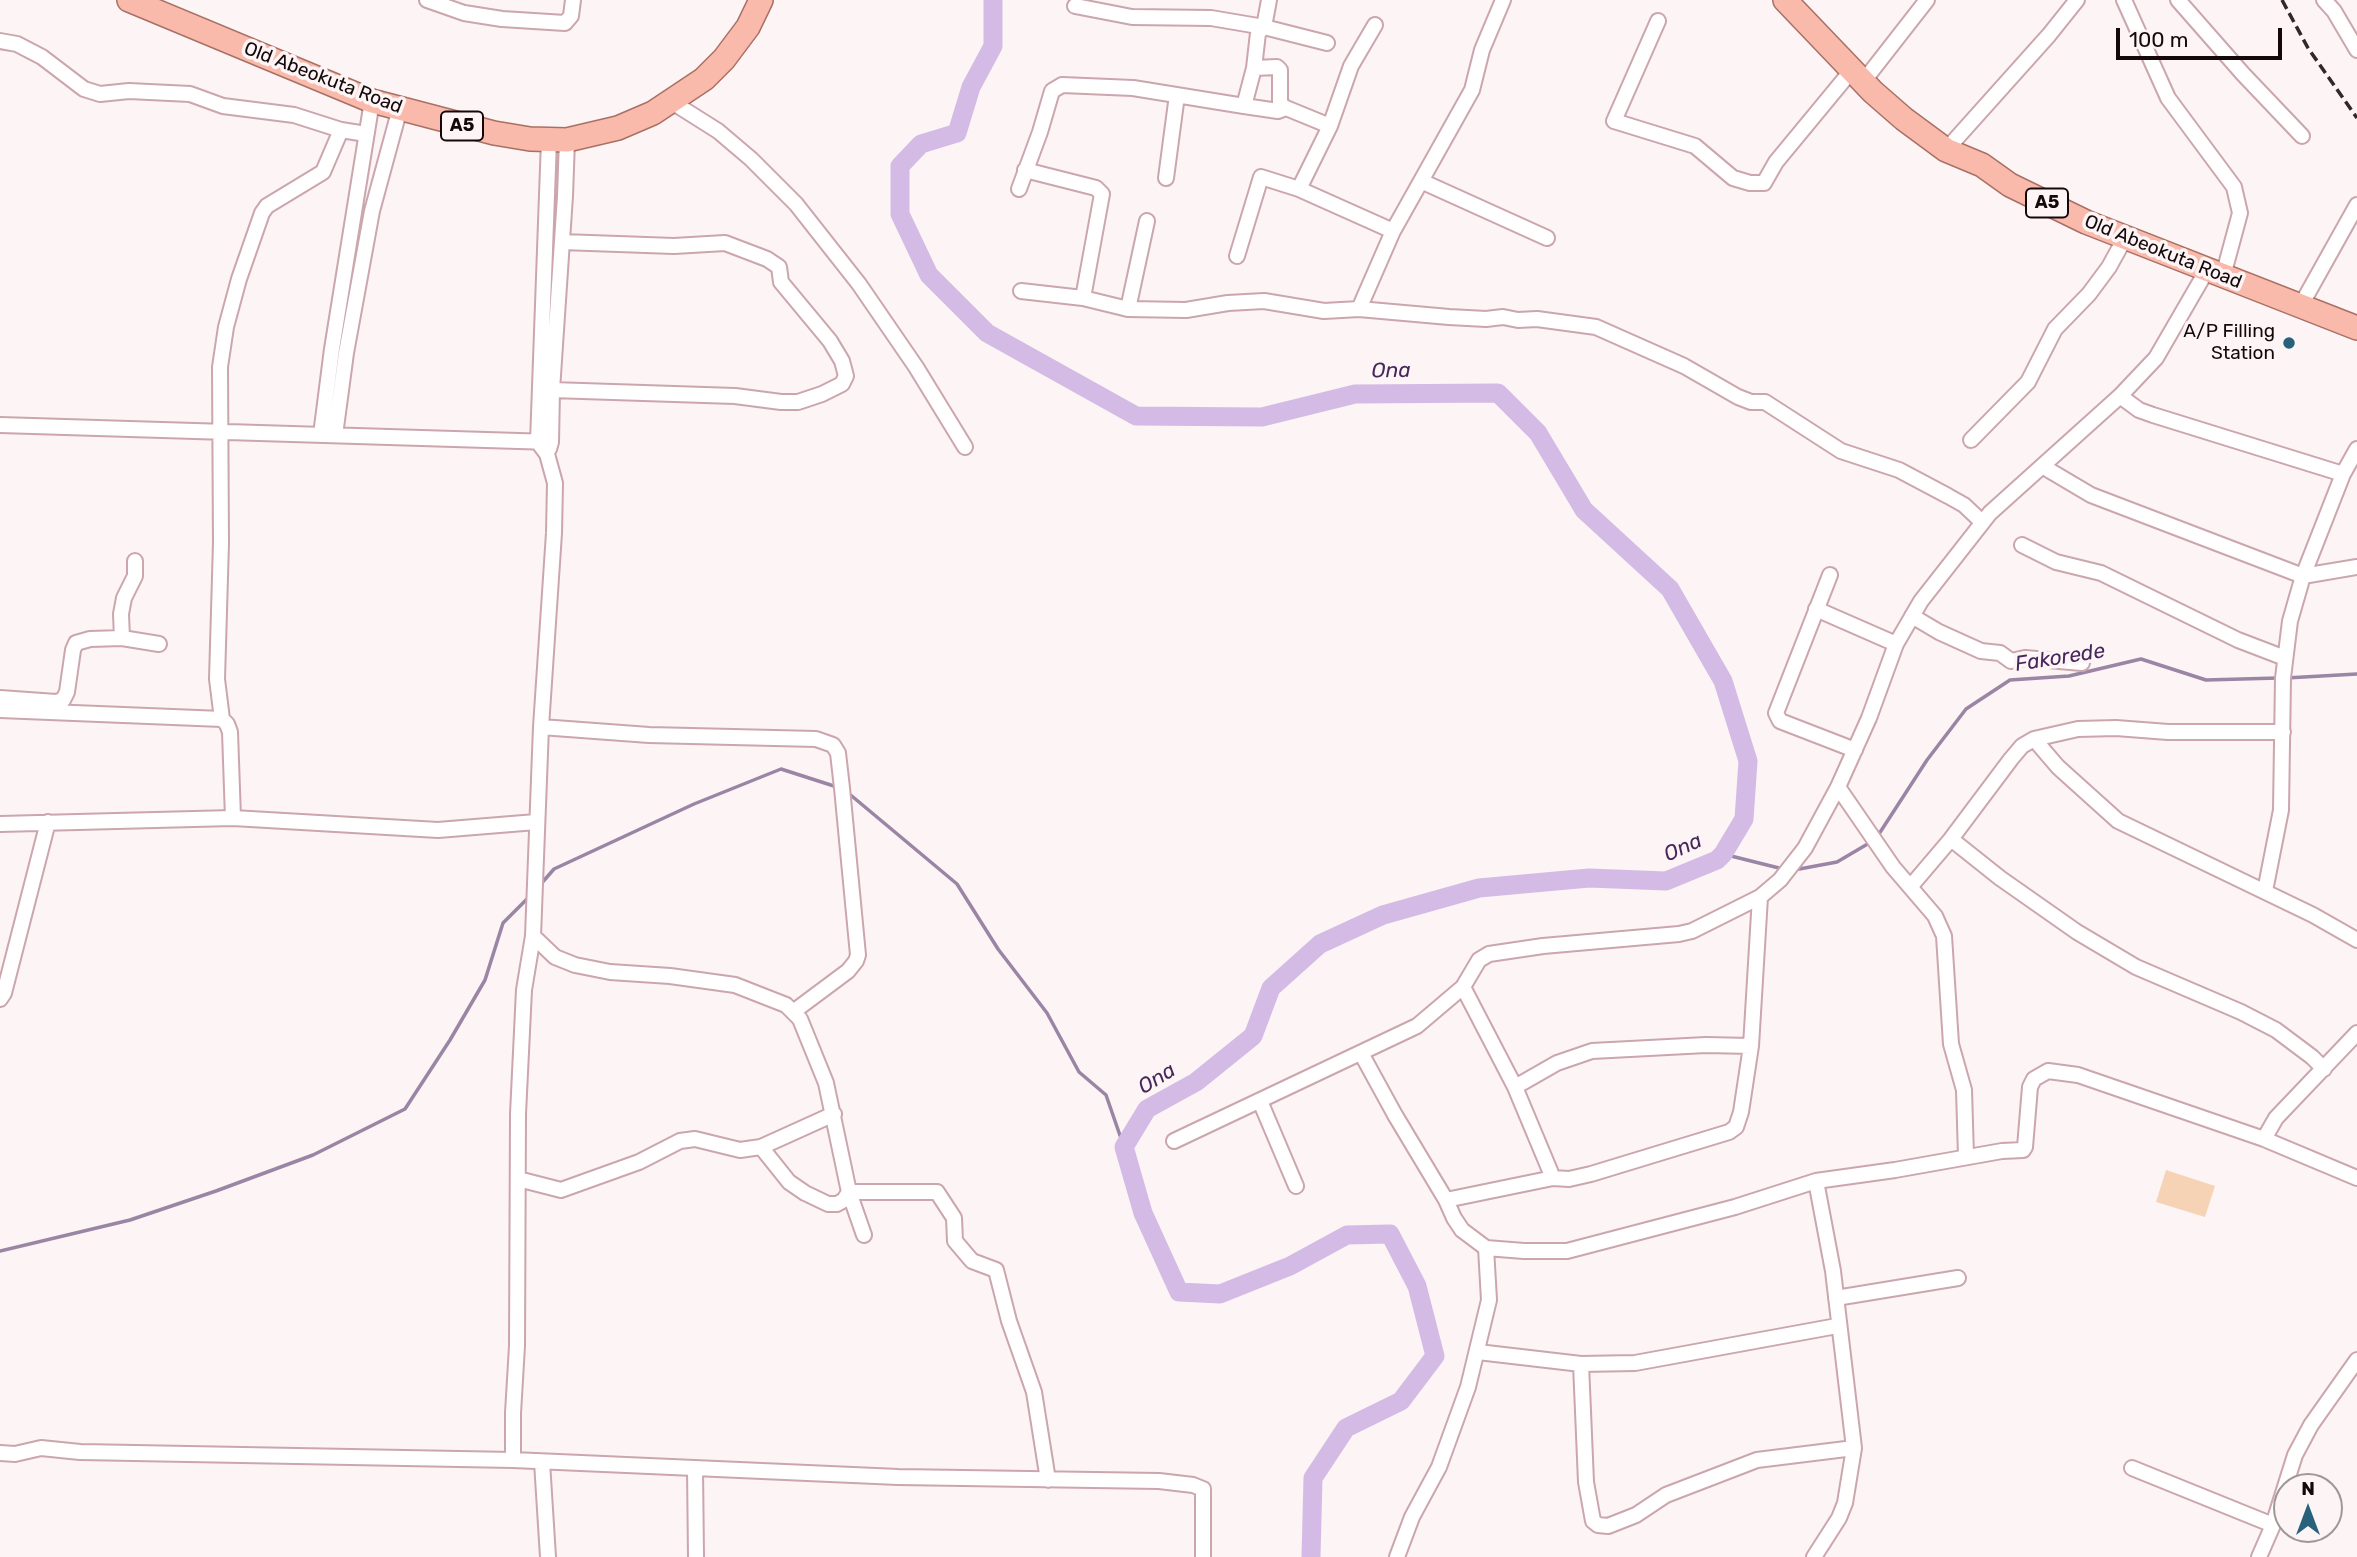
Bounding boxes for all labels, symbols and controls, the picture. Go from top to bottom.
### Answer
scale bar [2119,14,2285,58]
text: 100 m [2129,27,2188,52]
street label: Old Abeokuta Road [241,37,405,119]
road number: A5 [441,112,483,140]
road number: A5 [2026,188,2068,218]
street label: Old Abeokuta Road [2081,210,2245,294]
place label: A/P Filling Station [2183,321,2275,365]
marker: A/P Filling Station [2281,335,2297,351]
water label: Ona [1371,358,1411,384]
water label: Fakorede [2013,638,2107,678]
water label: Ona [1660,828,1706,868]
water label: Ona [1134,1058,1180,1100]
north arrow [2273,1473,2343,1543]
text: N [2301,1477,2315,1500]

